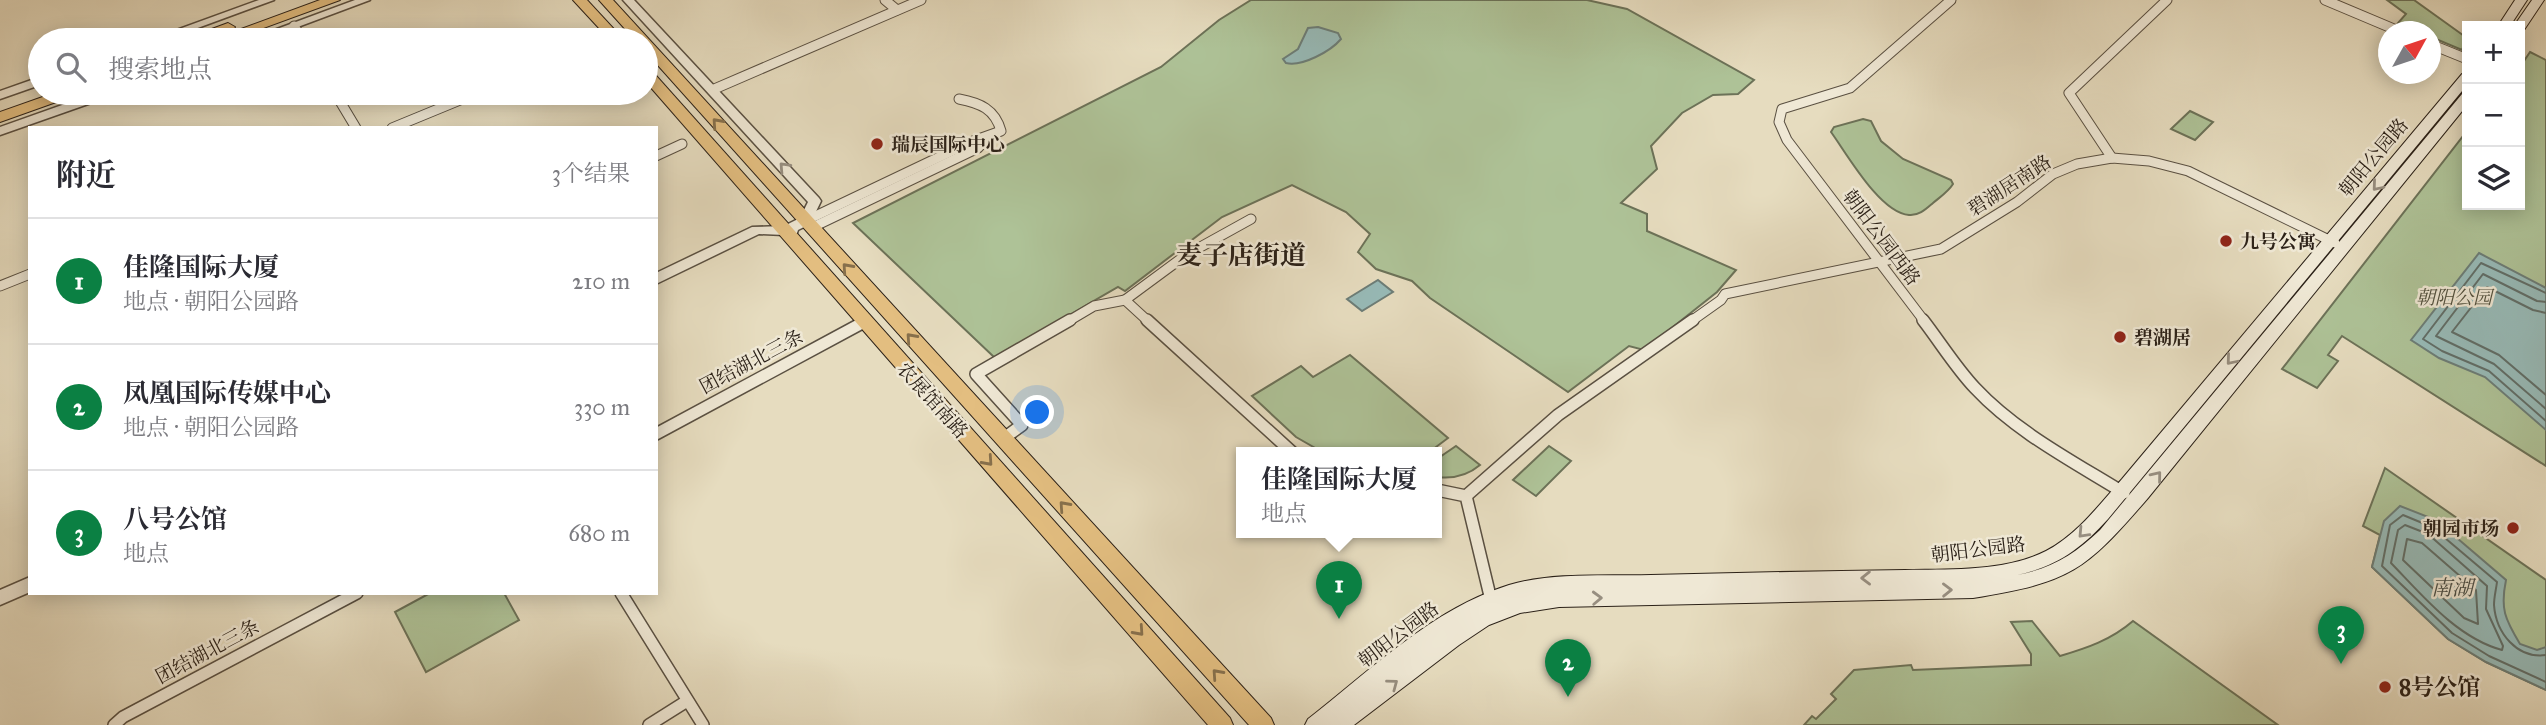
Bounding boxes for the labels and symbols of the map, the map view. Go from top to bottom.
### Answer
north arrow [2378,21,2441,84]
street label: 朝阳公园路 [2334,114,2413,201]
one-way arrow [712,118,725,131]
place label: 瑞辰国际中心 [891,133,1005,156]
marker: 瑞辰国际中心 [869,136,885,152]
street label: 碧湖居南路 [1963,150,2055,221]
one-way arrow [780,162,793,175]
one-way arrow [2372,178,2385,190]
street label: 朝阳公园西路 [1838,185,1925,290]
place label: 九号公寓 [2240,230,2316,253]
marker: 九号公寓 [2218,233,2234,249]
district label: 麦子店街道 [1176,239,1306,271]
one-way arrow [843,263,855,276]
park label: 朝阳公园 [2416,286,2495,309]
street label: 团结湖北三条 [696,325,807,398]
place label: 碧湖居 [2134,326,2191,349]
marker: 碧湖居 [2112,329,2128,345]
one-way arrow [907,333,919,346]
one-way arrow [2227,352,2239,365]
street label: 农展馆南路 [892,357,973,443]
your location [1020,395,1054,429]
one-way arrow [980,453,992,466]
one-way arrow [2148,471,2161,483]
one-way arrow [1060,501,1072,514]
place label: 朝园市场 [2423,517,2499,540]
marker: 朝园市场 [2505,520,2521,536]
one-way arrow [2079,525,2091,538]
street label: 朝阳公园路 [1930,532,2027,567]
pin: 1 [1316,561,1362,619]
one-way arrow [1861,570,1871,586]
water label: 南湖 [2431,575,2477,601]
one-way arrow [1942,583,1953,598]
one-way arrow [1592,590,1603,605]
street label: 朝阳公园路 [1353,597,1443,672]
pin: 3 [2318,606,2364,664]
street label: 团结湖北三条 [152,615,263,688]
one-way arrow [1131,623,1143,636]
pin: 2 [1545,639,1591,697]
one-way arrow [1213,670,1225,683]
place label: 8号公馆 [2399,673,2480,701]
one-way arrow [1386,679,1398,692]
marker: 8号公馆 [2377,679,2393,695]

